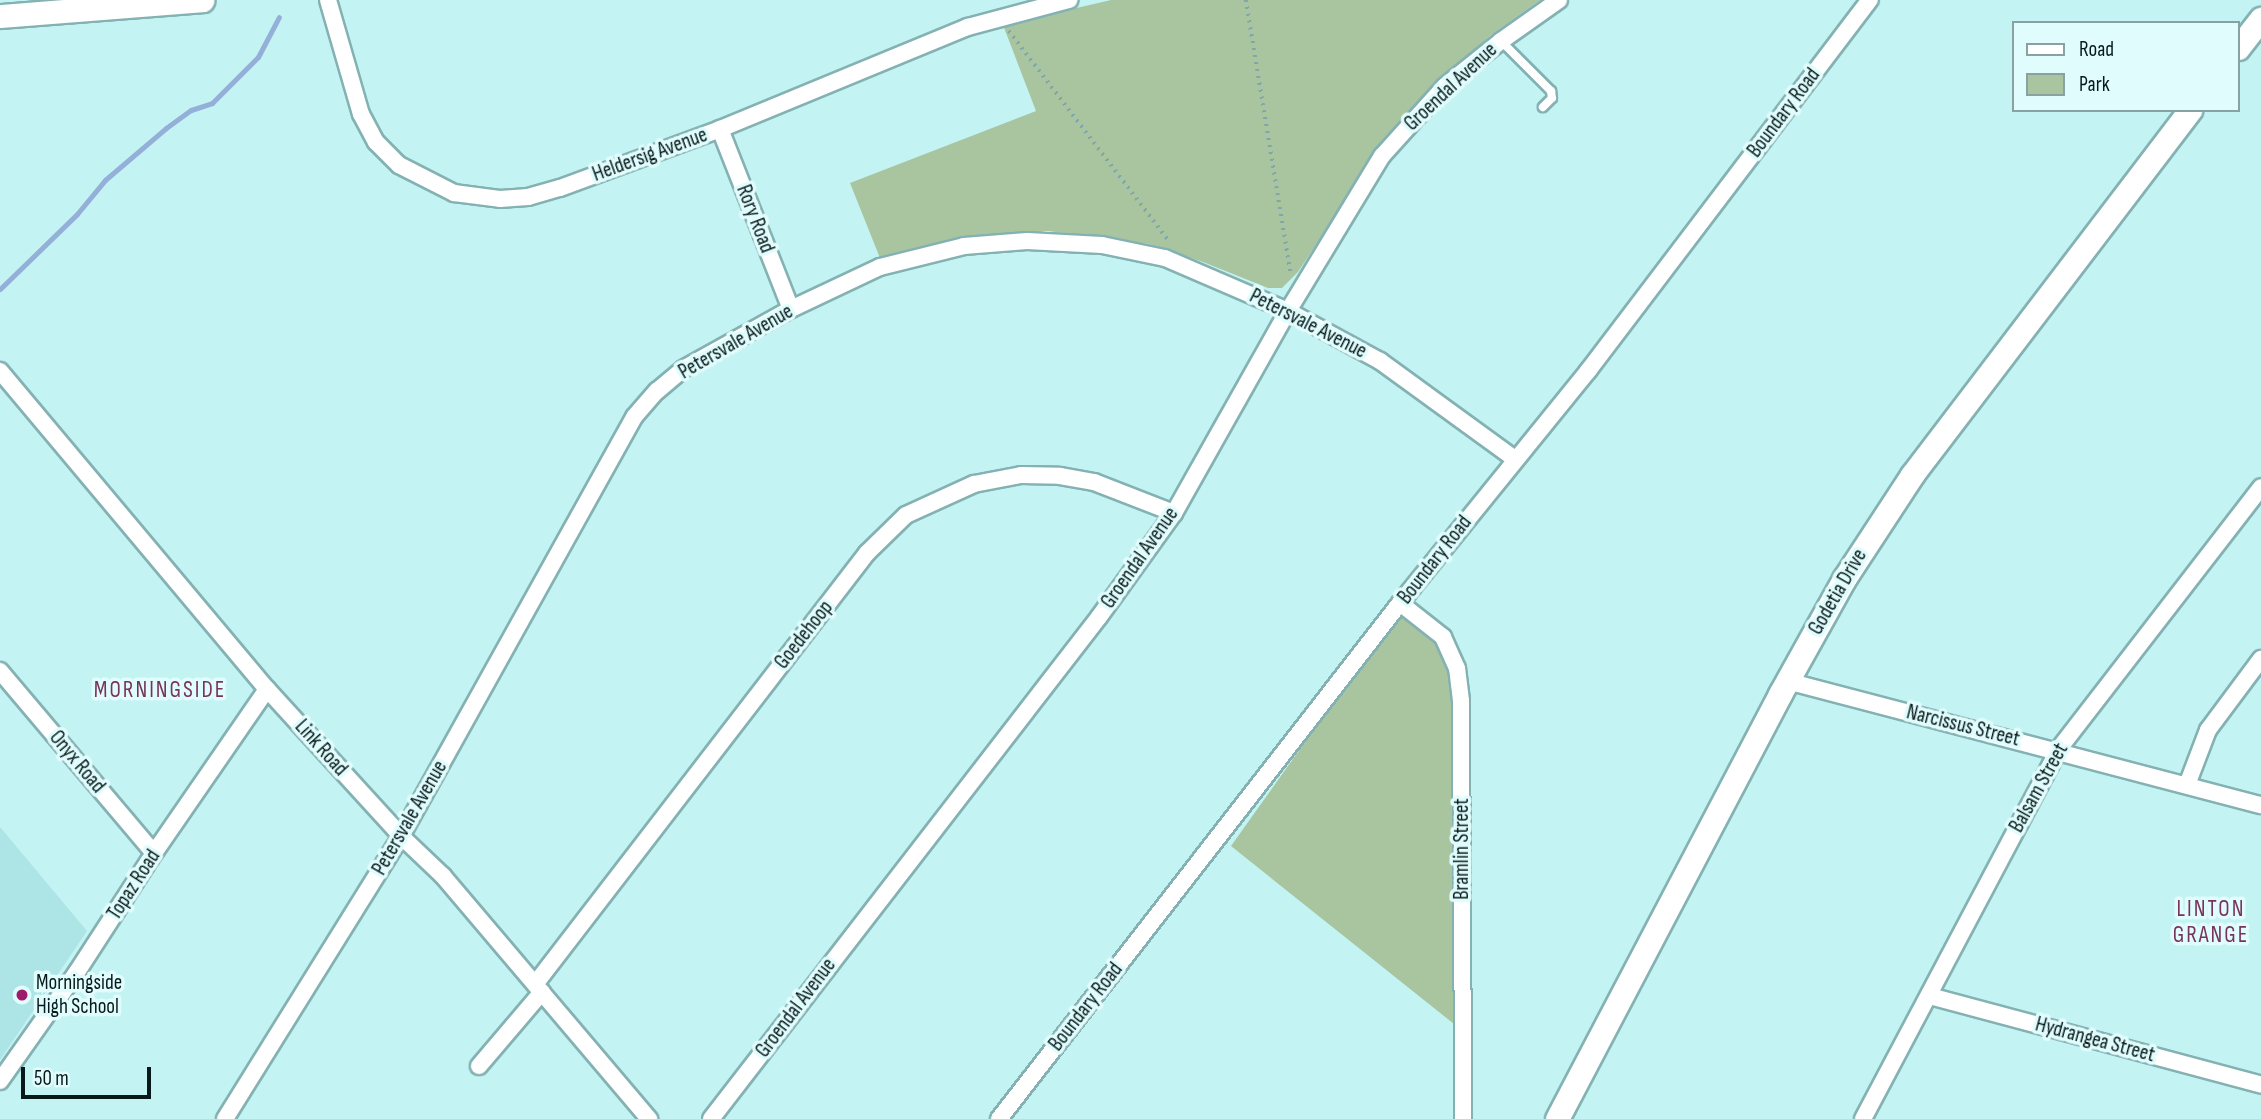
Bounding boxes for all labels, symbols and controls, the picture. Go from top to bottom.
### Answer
legend [2012,21,2240,112]
text: Road [2079,37,2114,62]
street label: Groendal Avenue [1399,38,1503,136]
street label: Boundary Road [1742,63,1826,163]
text: Park [2079,72,2110,97]
street label: Heldersig Avenue [589,123,711,187]
street label: Rory Road [731,181,779,257]
street label: Petersvale Avenue [1245,284,1371,364]
street label: Petersvale Avenue [674,299,798,385]
street label: Groendal Avenue [1096,503,1184,613]
street label: Boundary Road [1393,511,1477,609]
street label: Godetia Drive [1803,545,1873,639]
street label: Goedehoop [769,596,839,674]
district label: MORNINGSIDE [95,676,225,704]
street label: Narcissus Street [1904,700,2022,752]
street label: Link Road [289,715,353,781]
street label: Onyx Road [44,726,110,798]
street label: Balsam Street [2004,739,2074,837]
street label: Petersvale Avenue [367,756,453,880]
street label: Bramlin Street [1449,798,1475,900]
street label: Topaz Road [102,845,166,925]
district label: LINTON GRANGE [2173,895,2249,949]
street label: Groendal Avenue [750,953,842,1063]
street label: Boundary Road [1044,958,1128,1056]
place label: Morningside High School [36,970,122,1020]
marker: Morningside High School [14,987,30,1003]
street label: Hydrangea Street [2033,1012,2157,1068]
scale bar [24,1052,154,1096]
text: 50 m [34,1066,69,1091]

